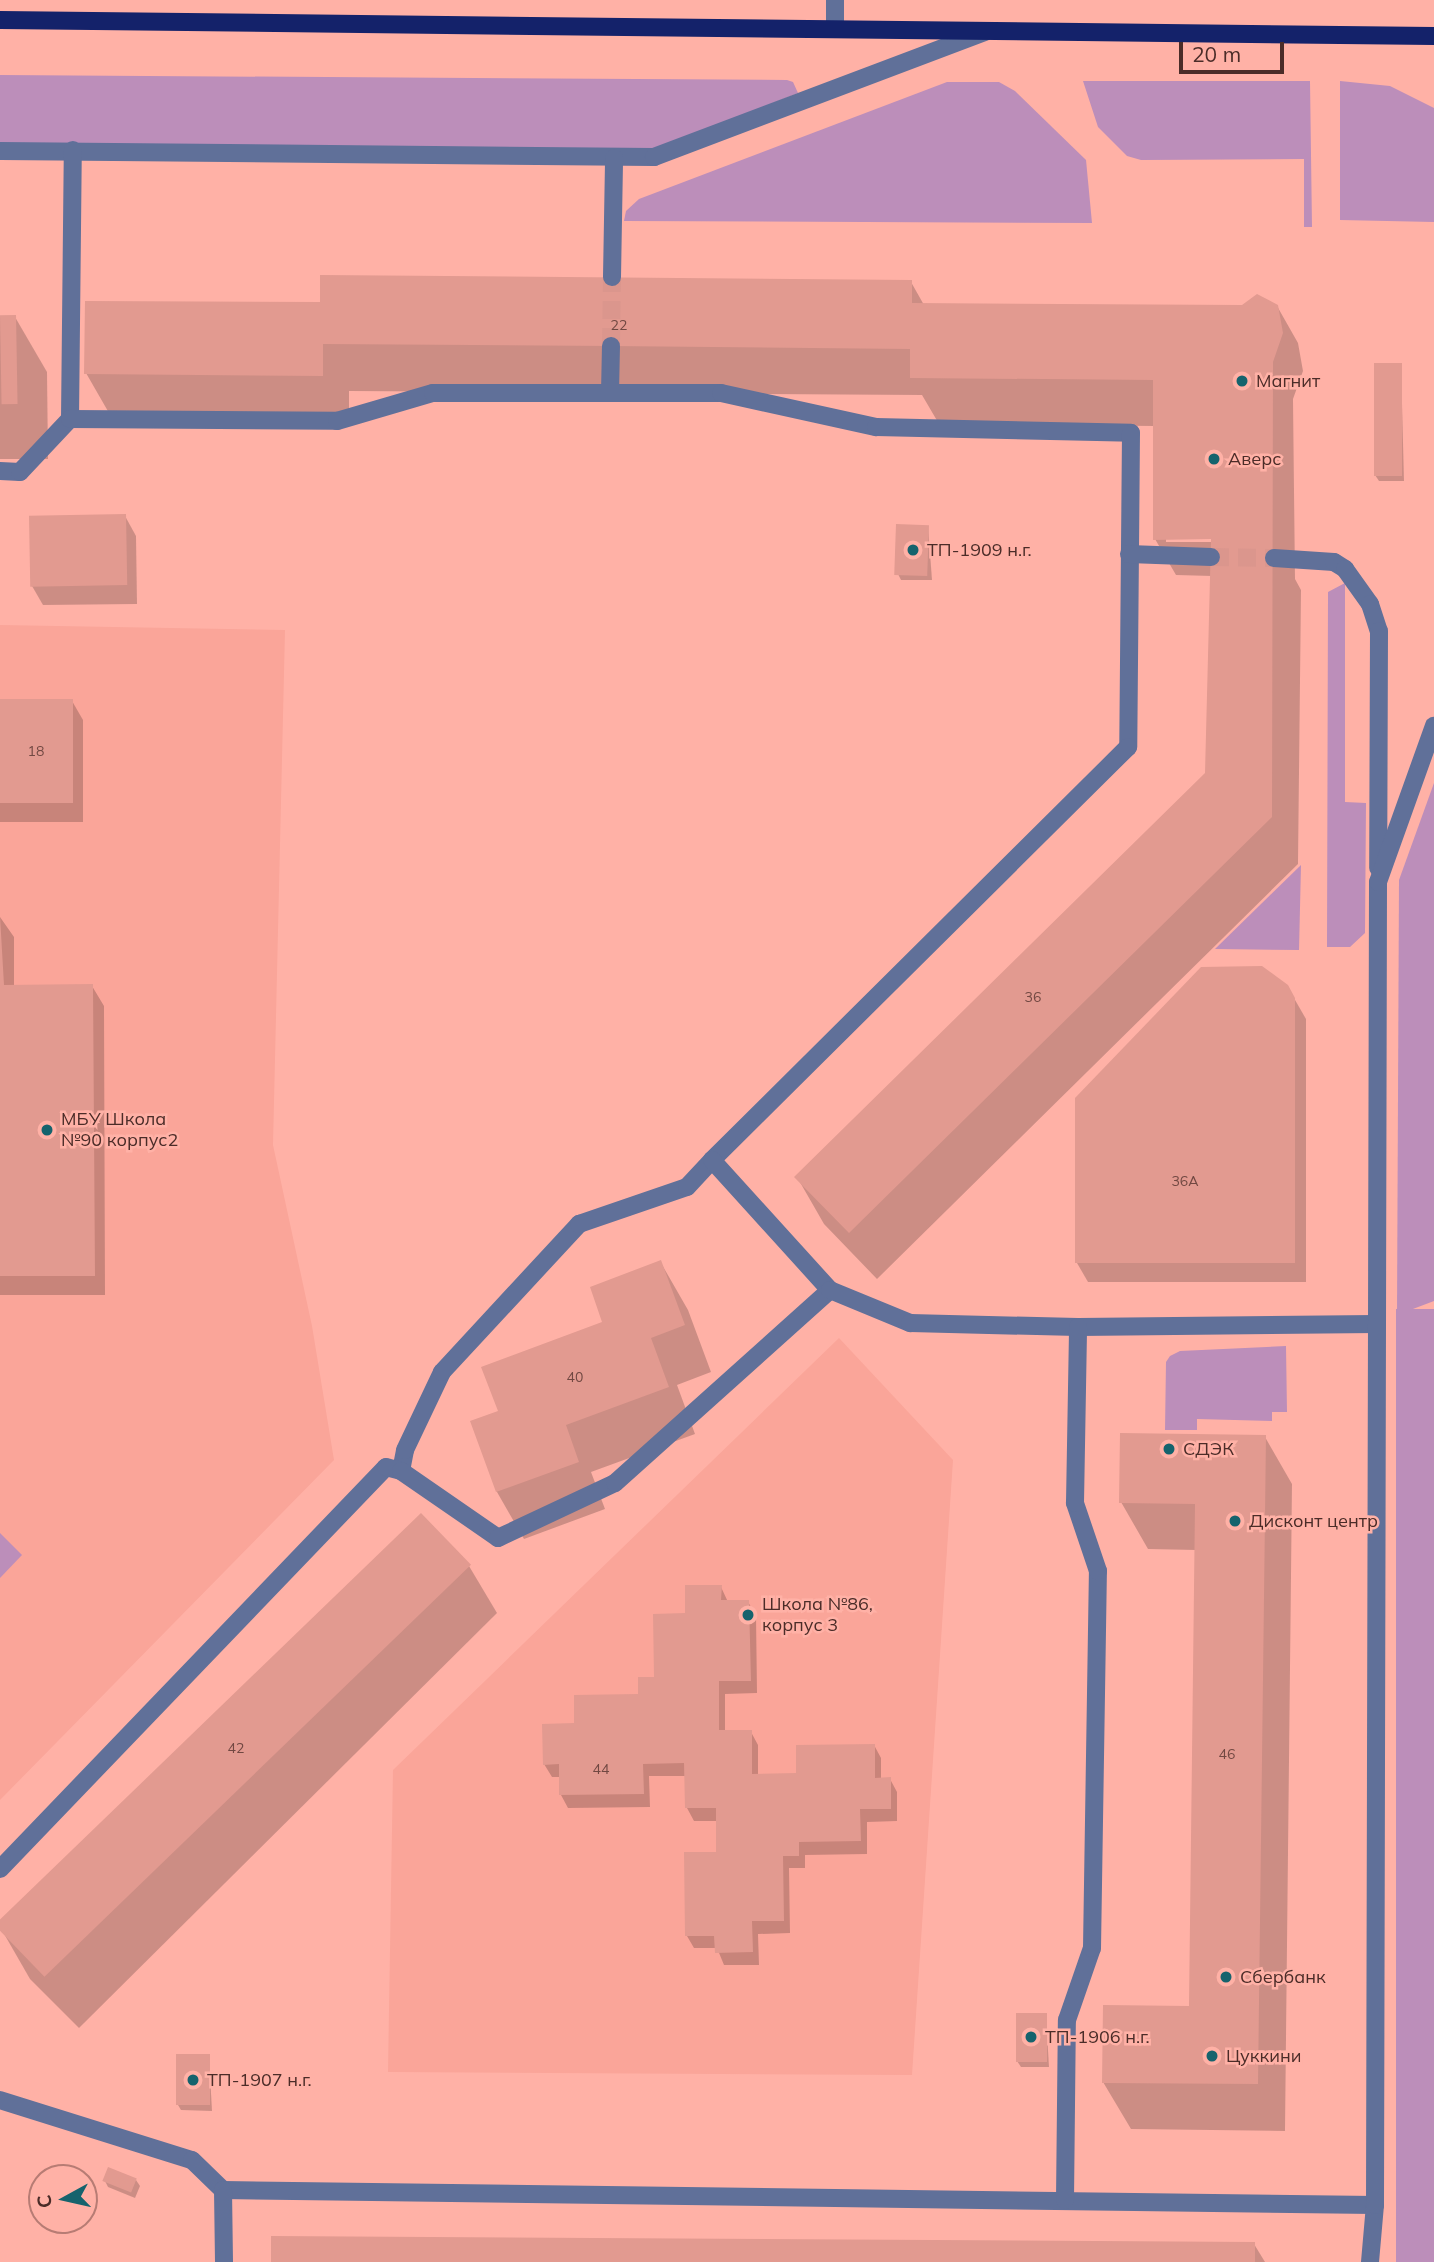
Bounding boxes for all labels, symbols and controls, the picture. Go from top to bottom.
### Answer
scale bar [1182,28,1287,72]
text: 20 m [1192,41,1241,67]
house number: 22 [611,317,627,333]
place label: Магнит [1256,370,1320,392]
marker: Магнит [1234,373,1250,389]
place label: Аверс [1228,448,1281,470]
marker: Аверс [1206,451,1222,467]
place label: ТП-1909 н.г. [927,539,1032,561]
marker: ТП-1909 н.г. [905,542,921,558]
house number: 18 [28,743,44,759]
house number: 36 [1025,989,1041,1005]
place label: МБУ Школа №90 корпус2 [61,1109,178,1152]
marker: МБУ Школа №90 корпус2 [39,1122,55,1138]
house number: 36А [1171,1173,1199,1189]
house number: 40 [567,1369,583,1385]
place label: СДЭК [1183,1438,1234,1460]
marker: СДЭК [1161,1441,1177,1457]
place label: Дисконт центр [1249,1510,1378,1532]
marker: Дисконт центр [1227,1513,1243,1529]
place label: Школа №86, корпус 3 [762,1594,873,1636]
marker: Школа №86, корпус 3 [740,1607,756,1623]
house number: 42 [228,1740,244,1756]
house number: 46 [1219,1746,1235,1762]
house number: 44 [593,1761,609,1777]
place label: Сбербанк [1240,1966,1326,1988]
marker: Сбербанк [1218,1969,1234,1985]
place label: ТП-1906 н.г. [1045,2026,1150,2048]
marker: ТП-1906 н.г. [1023,2029,1039,2045]
place label: Цуккини [1226,2045,1301,2067]
marker: Цуккини [1204,2048,1220,2064]
place label: ТП-1907 н.г. [207,2069,312,2091]
marker: ТП-1907 н.г. [185,2072,201,2088]
north arrow [28,2164,98,2234]
text: С [31,2194,57,2210]

